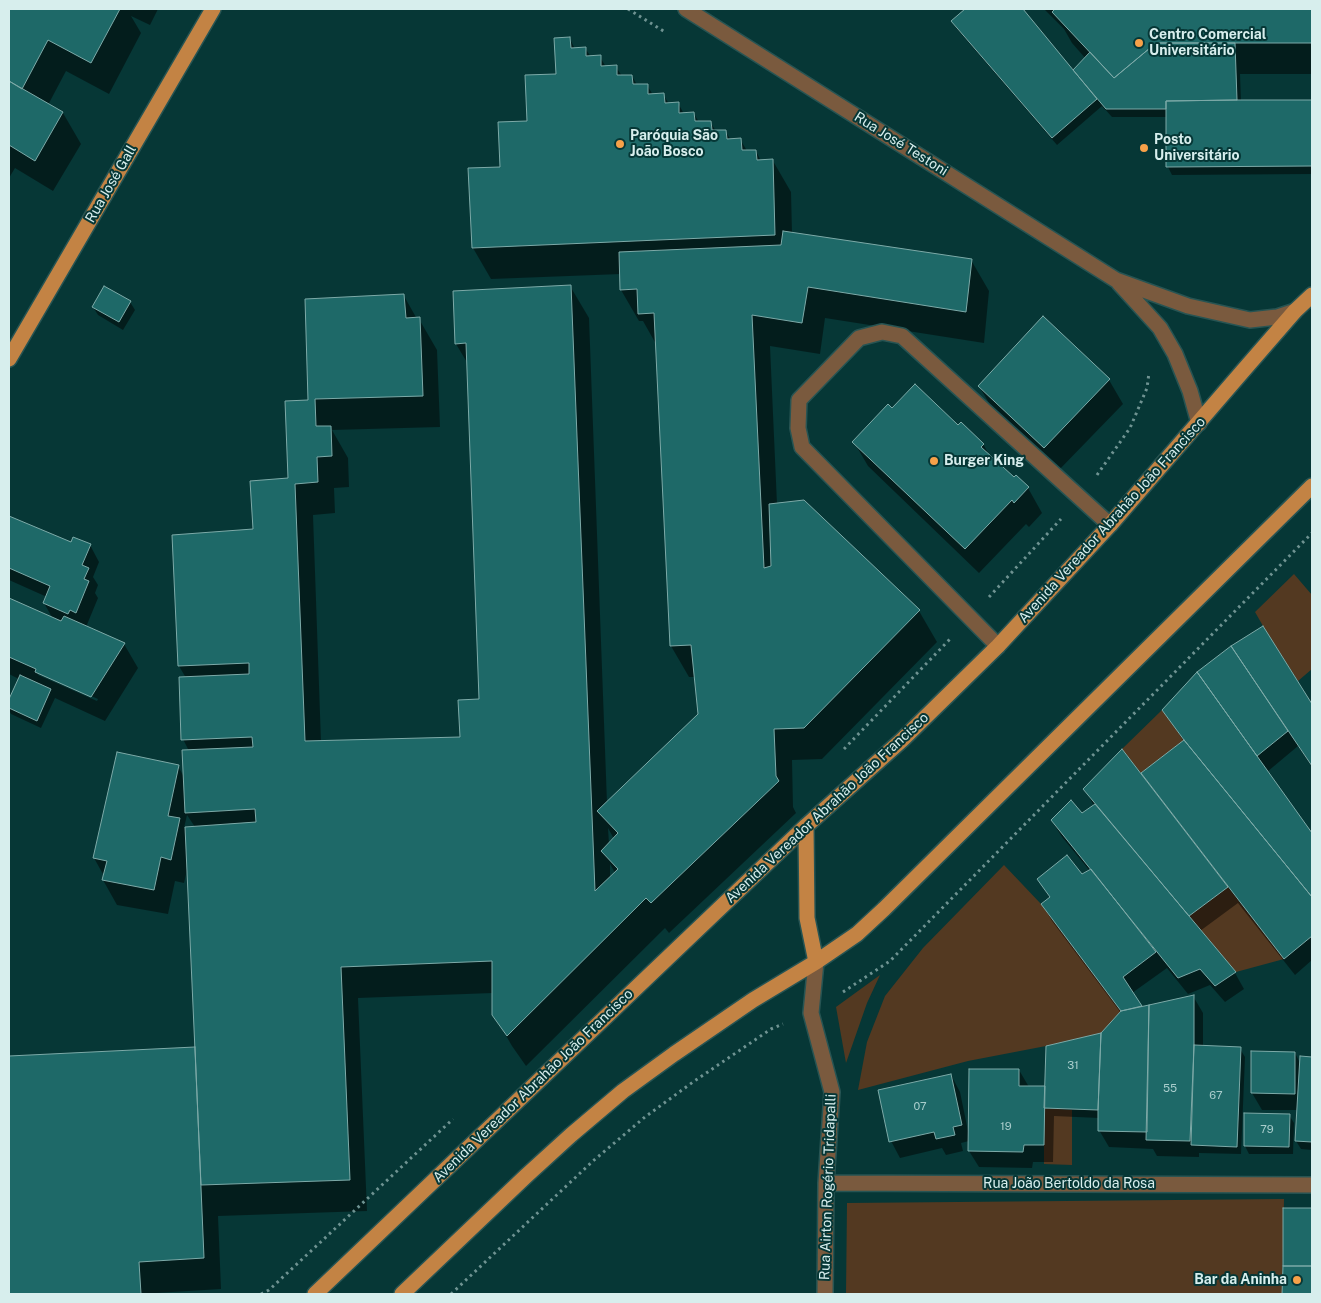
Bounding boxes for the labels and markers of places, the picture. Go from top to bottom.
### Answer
place label: Centro Comercial Universitário [1149,27,1266,59]
marker: Centro Comercial Universitário [1133,37,1145,49]
place label: Paróquia São João Bosco [630,128,718,160]
place label: Posto Universitário [1154,132,1239,164]
marker: Paróquia São João Bosco [614,138,626,150]
marker: Posto Universitário [1138,142,1150,154]
place label: Burger King [944,453,1024,469]
marker: Burger King [928,455,940,467]
place label: Bar da Aninha [1194,1272,1287,1288]
marker: Bar da Aninha [1291,1274,1303,1286]

